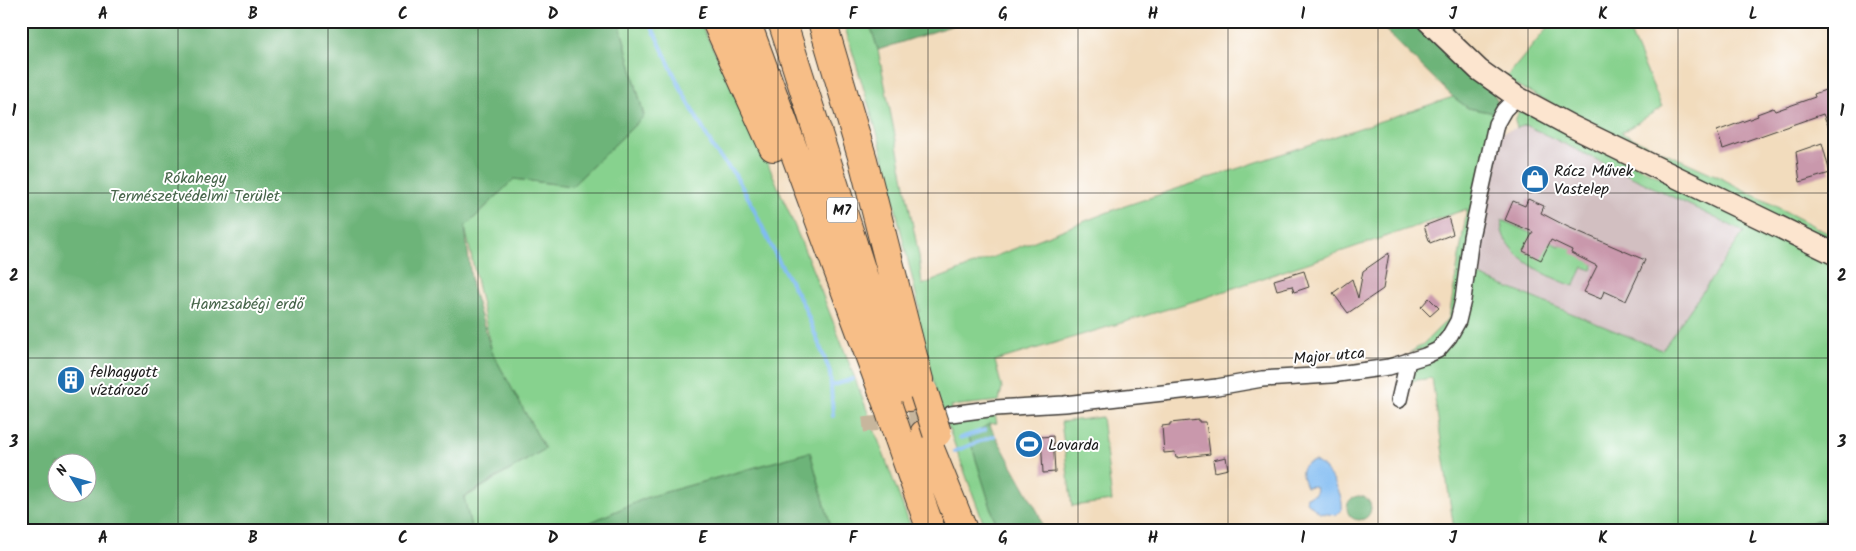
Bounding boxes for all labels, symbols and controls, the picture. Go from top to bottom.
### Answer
text: A [98,2,108,27]
text: B [248,2,258,27]
text: C [398,2,408,27]
text: D [548,2,559,27]
text: E [699,2,709,27]
text: F [849,2,859,27]
text: G [998,2,1008,27]
text: H [1148,2,1158,27]
text: I [1301,2,1306,27]
text: J [1449,2,1458,27]
text: K [1598,2,1608,27]
text: L [1749,2,1757,27]
text: 1 [12,99,17,124]
text: 1 [1840,99,1845,124]
place label: Rácz Művek Vastelep [1554,159,1634,202]
shop icon: Rácz Művek Vastelep [1520,164,1550,194]
park label: Rókahegy Természetvédelmi Terület [110,166,281,209]
road number: M7 [827,198,857,222]
text: 2 [9,264,19,289]
text: 2 [1837,264,1847,289]
park label: Hamzsabégi erdő [190,292,305,317]
street label: Major utca [1292,341,1366,372]
place label: felhagyott víztározó [90,360,159,403]
building icon: felhagyott víztározó [56,365,86,395]
sports icon: Lovarda [1014,429,1044,459]
text: 3 [9,430,19,455]
text: 3 [1837,430,1847,455]
place label: Lovarda [1048,433,1099,458]
north arrow [48,454,98,504]
text: N [51,461,74,481]
text: A [98,526,108,551]
text: B [248,526,258,551]
text: C [398,526,408,551]
text: D [548,526,559,551]
text: E [699,526,709,551]
text: F [849,526,859,551]
text: G [998,526,1008,551]
text: H [1148,526,1158,551]
text: I [1301,526,1306,551]
text: J [1449,526,1458,551]
text: K [1598,526,1608,551]
text: L [1749,526,1757,551]

